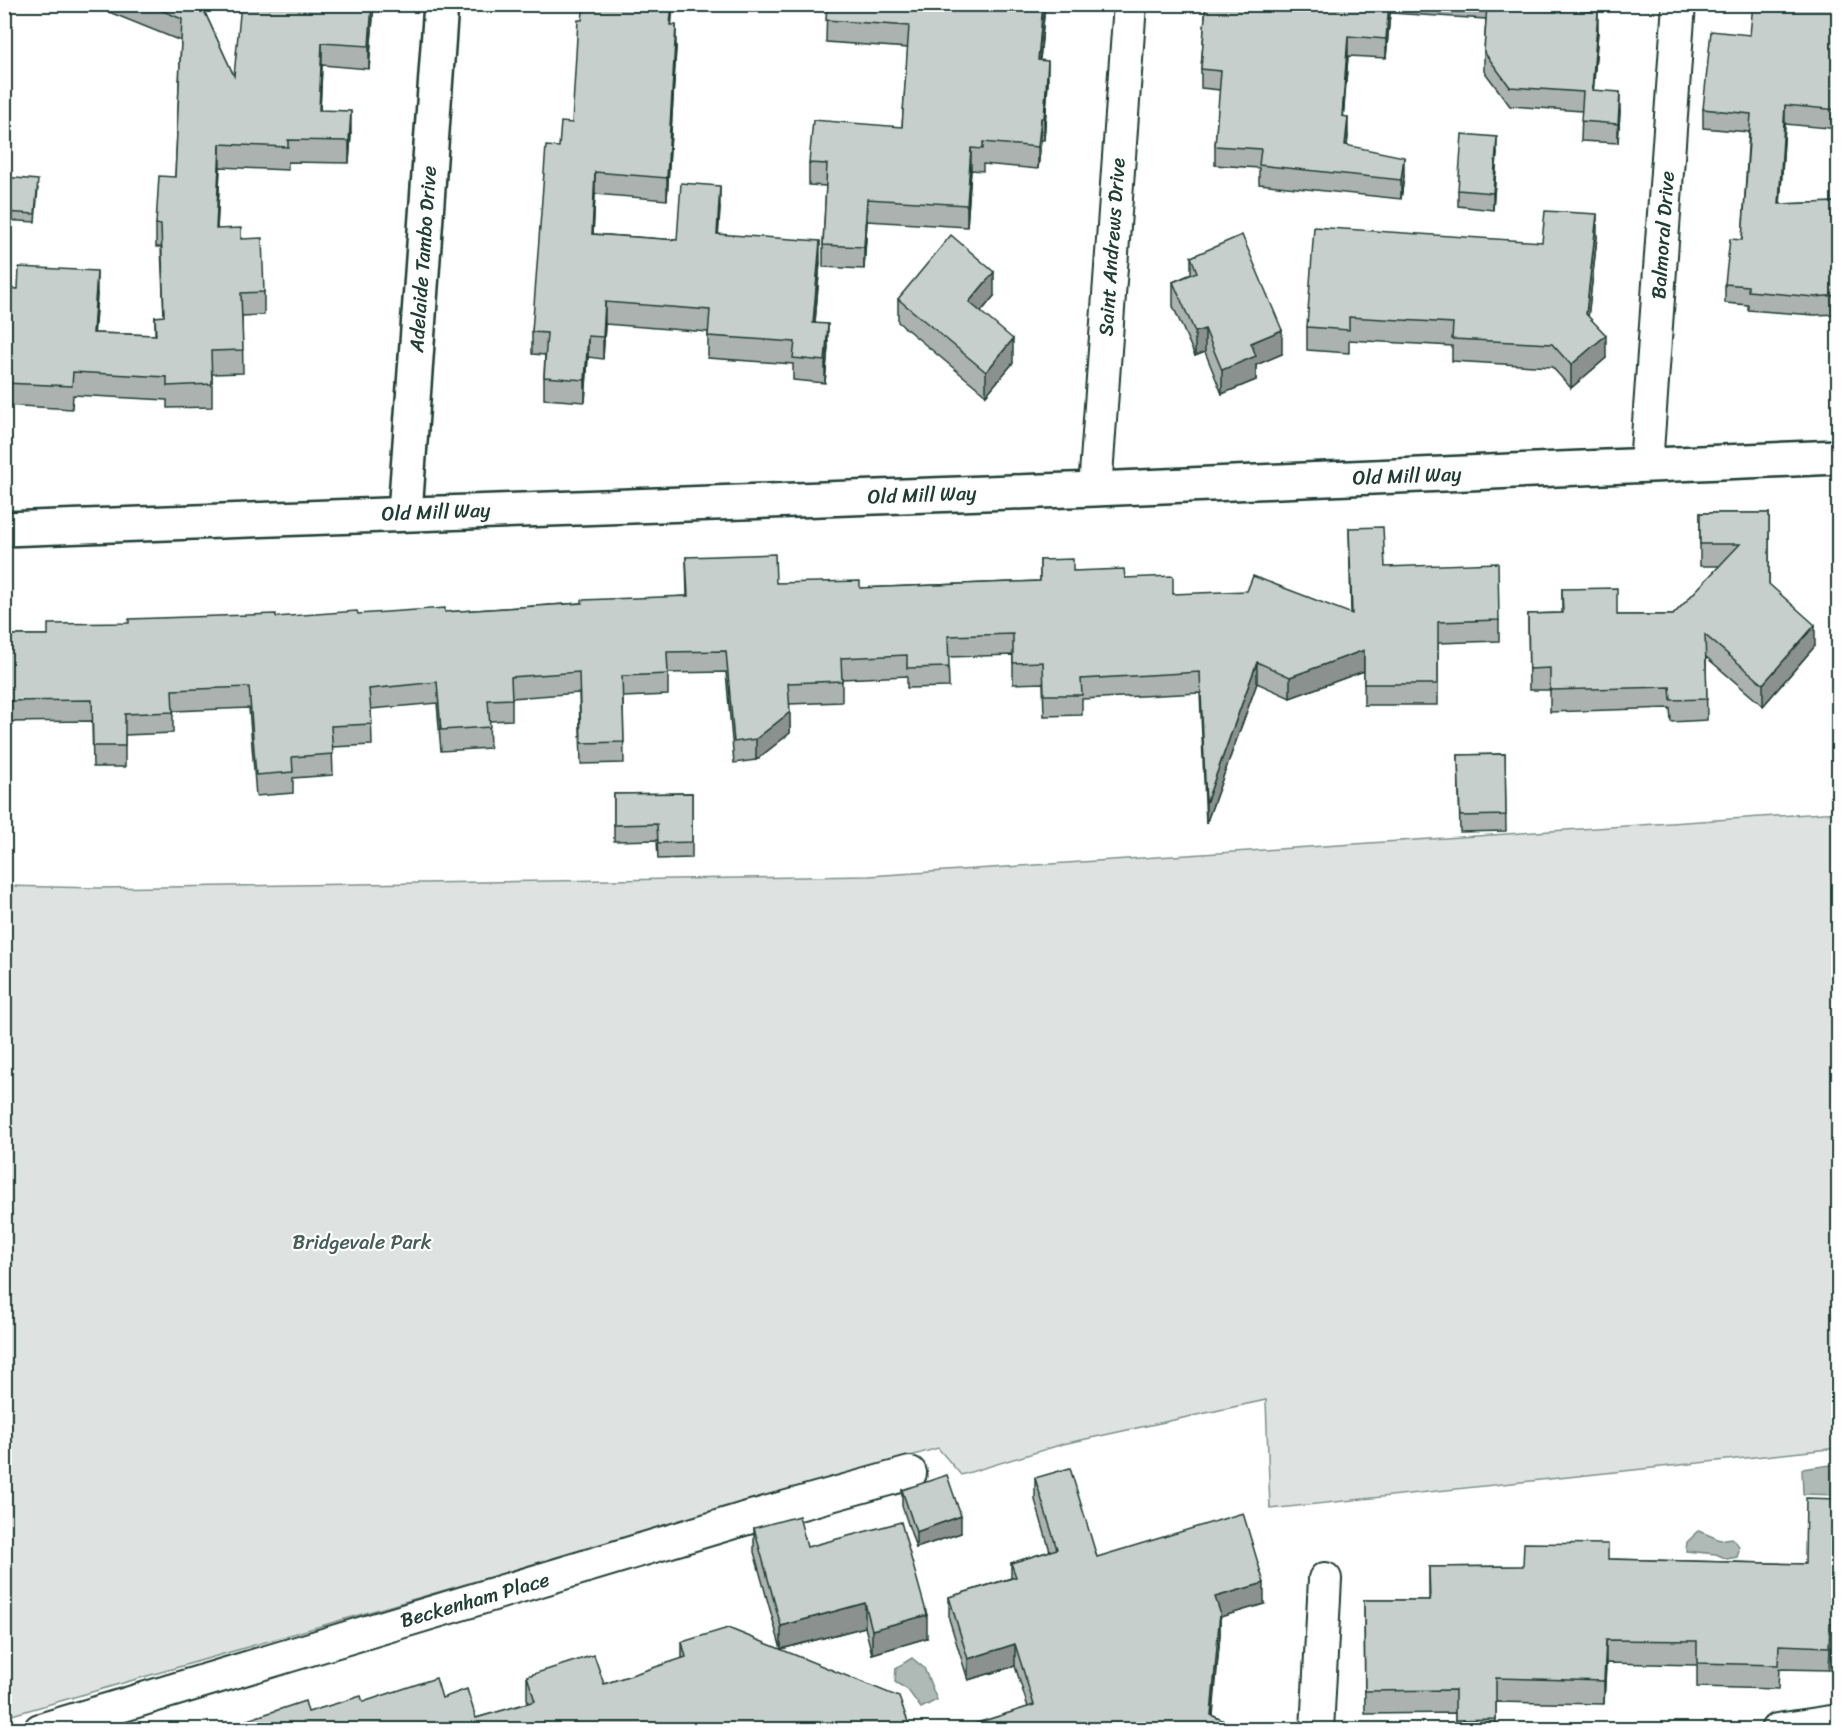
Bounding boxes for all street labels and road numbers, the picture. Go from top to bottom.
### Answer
street label: Saint Andrews Drive [1088,156,1136,337]
street label: Adelaide Tambo Drive [399,165,447,354]
street label: Balmoral Drive [1641,170,1685,300]
street label: Old Mill Way [1352,457,1463,495]
street label: Old Mill Way [867,476,978,514]
street label: Old Mill Way [381,493,492,531]
street label: Beckenham Place [396,1562,554,1638]

